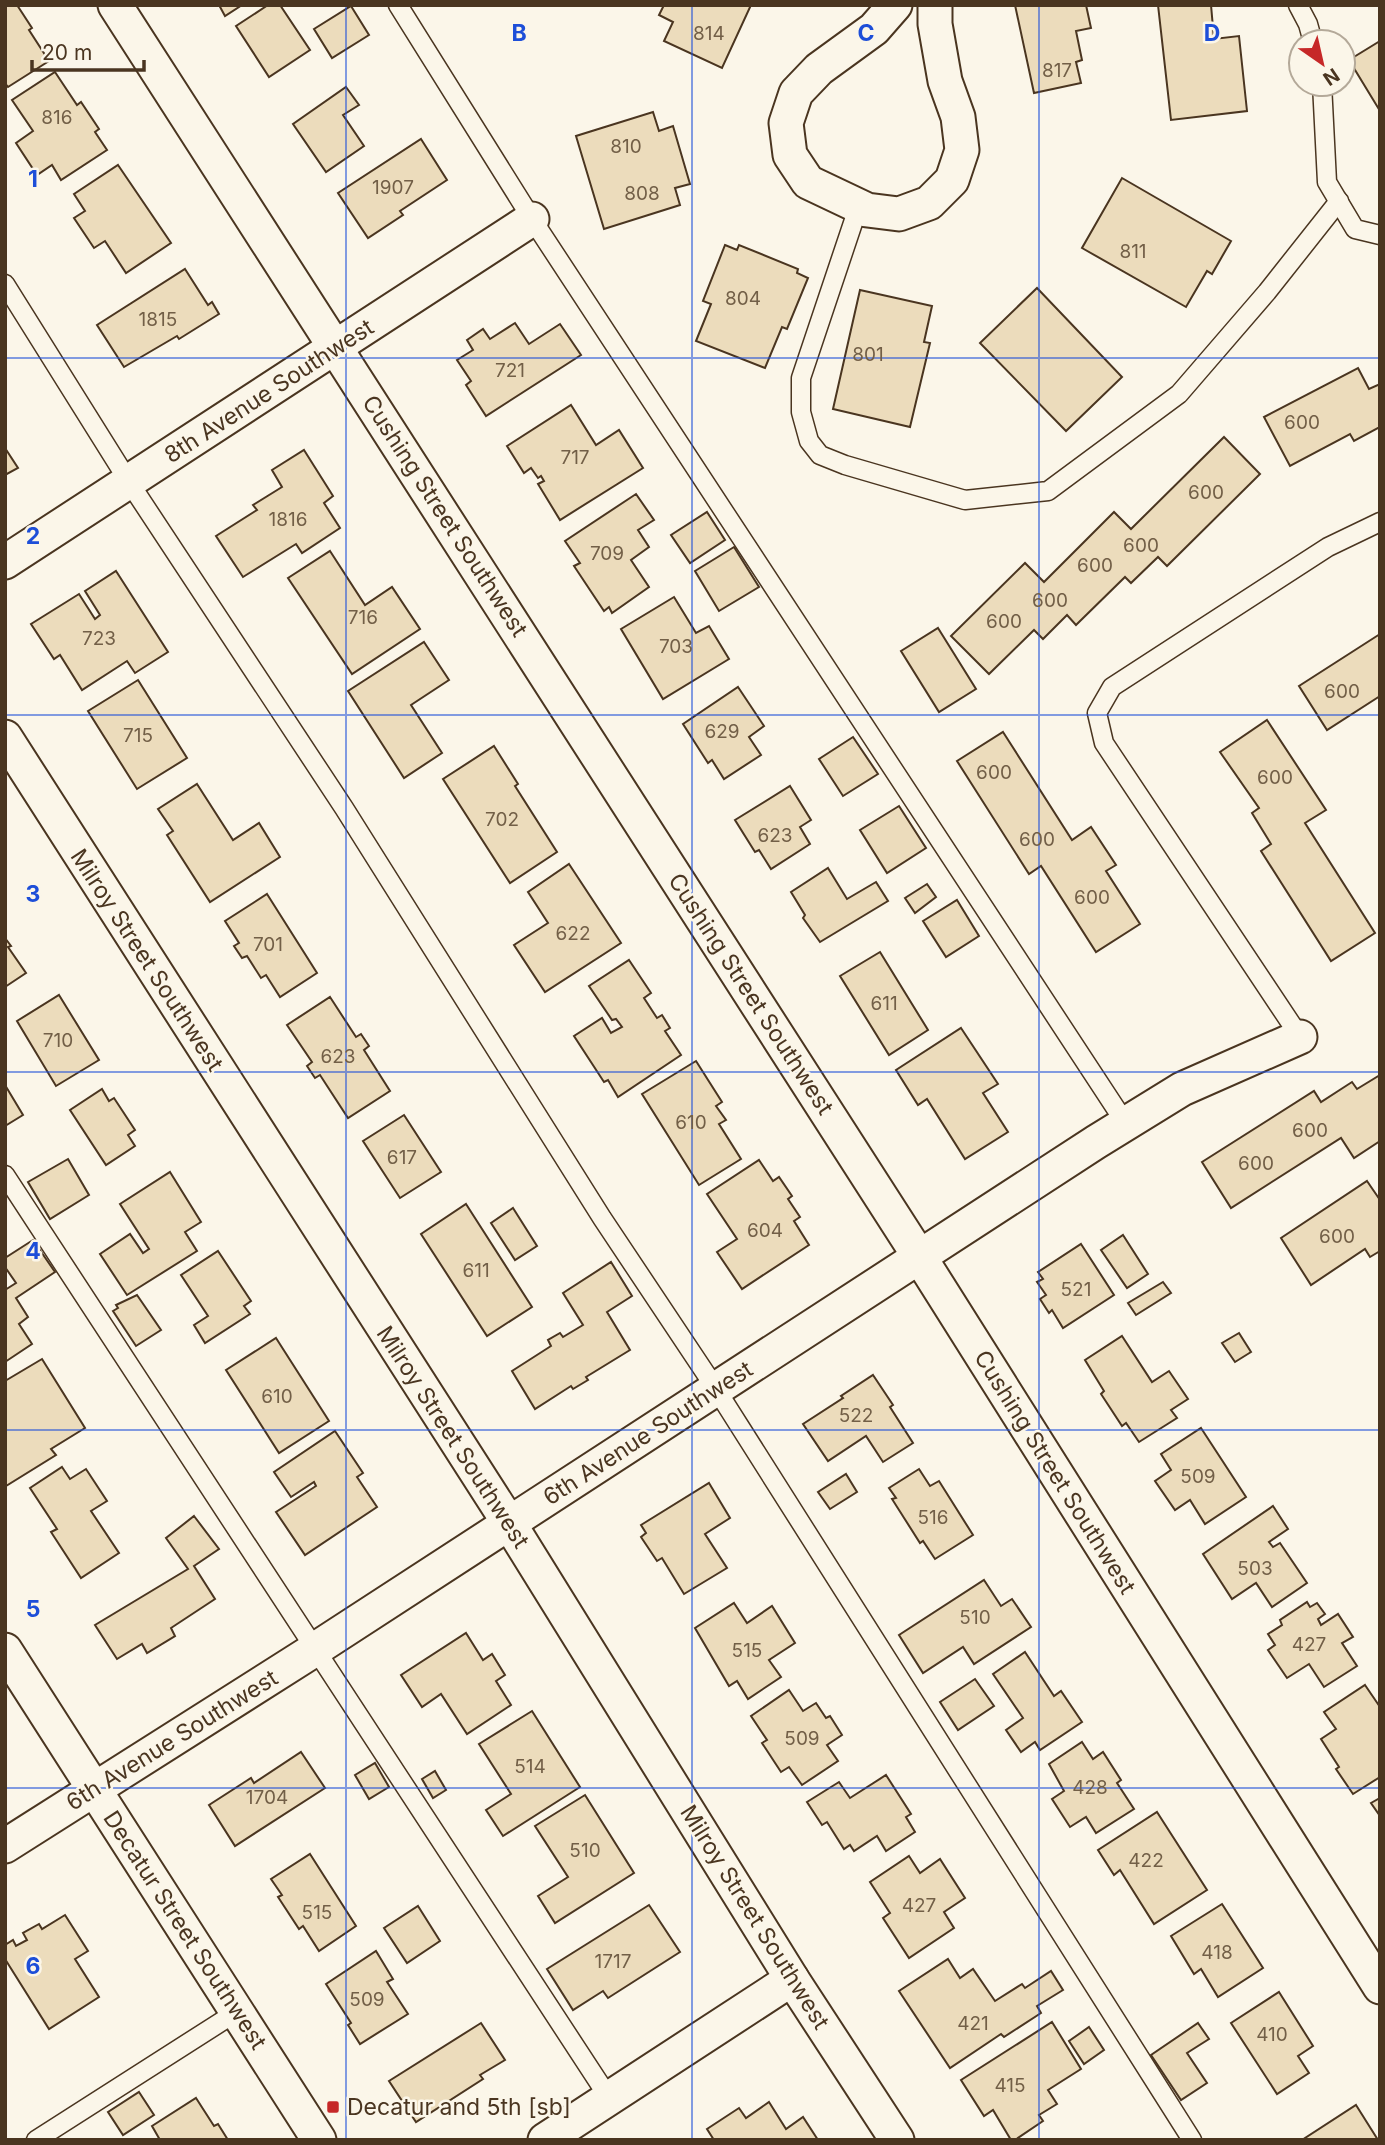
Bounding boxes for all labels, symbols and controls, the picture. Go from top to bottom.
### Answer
text: B [511,19,527,47]
text: C [857,19,875,47]
text: D [1204,19,1220,47]
house number: 814 [693,22,725,45]
scale bar [32,28,144,72]
north arrow [1287,28,1357,98]
text: 20 m [42,40,92,65]
house number: 817 [1042,59,1072,82]
text: N [1319,63,1344,90]
house number: 816 [41,106,73,129]
house number: 810 [610,135,642,158]
text: 1 [28,165,38,193]
house number: 1907 [372,176,414,199]
house number: 808 [624,182,660,205]
house number: 811 [1119,240,1147,263]
house number: 804 [725,287,761,310]
house number: 1815 [139,308,177,331]
street label: 8th Avenue Southwest [159,313,379,469]
house number: 801 [852,343,884,366]
house number: 721 [495,359,525,382]
street label: Cushing Street Southwest [356,390,534,642]
house number: 600 [1284,411,1320,434]
house number: 717 [560,446,590,469]
house number: 600 [1188,481,1224,504]
house number: 1816 [269,508,308,531]
text: 2 [26,522,40,550]
house number: 600 [1123,534,1159,557]
house number: 709 [590,542,624,565]
house number: 600 [1077,554,1113,577]
house number: 600 [1032,589,1068,612]
house number: 716 [348,606,378,629]
house number: 600 [986,610,1022,633]
house number: 723 [82,627,116,650]
house number: 703 [659,635,693,658]
house number: 600 [1324,680,1360,703]
house number: 629 [704,720,740,743]
house number: 715 [123,724,153,747]
house number: 600 [976,761,1012,784]
house number: 600 [1257,766,1293,789]
house number: 702 [485,808,519,831]
house number: 623 [757,824,793,847]
house number: 600 [1019,828,1055,851]
street label: Milroy Street Southwest [65,844,230,1077]
street label: Cushing Street Southwest [662,868,840,1120]
text: 3 [26,880,40,908]
house number: 600 [1074,886,1110,909]
house number: 622 [556,922,590,945]
house number: 701 [253,933,283,956]
house number: 611 [870,992,898,1015]
house number: 710 [43,1029,73,1052]
house number: 623 [320,1045,356,1068]
house number: 610 [675,1111,707,1134]
house number: 600 [1292,1119,1328,1142]
house number: 617 [387,1146,417,1169]
house number: 600 [1238,1152,1274,1175]
house number: 604 [747,1219,783,1242]
house number: 600 [1319,1225,1355,1248]
text: 4 [25,1237,41,1265]
house number: 611 [462,1259,490,1282]
house number: 521 [1061,1278,1091,1301]
street label: Milroy Street Southwest [371,1321,536,1554]
street label: Cushing Street Southwest [968,1345,1142,1599]
street label: 6th Avenue Southwest [538,1355,758,1511]
house number: 610 [261,1385,293,1408]
house number: 522 [839,1404,873,1427]
house number: 509 [1180,1465,1216,1488]
house number: 516 [917,1506,949,1529]
house number: 503 [1237,1557,1273,1580]
text: 5 [26,1595,40,1623]
house number: 510 [959,1606,991,1629]
house number: 427 [1292,1633,1326,1656]
house number: 515 [732,1639,762,1662]
street label: 6th Avenue Southwest [61,1663,283,1816]
house number: 509 [784,1727,820,1750]
house number: 514 [514,1755,546,1778]
house number: 428 [1072,1776,1108,1799]
house number: 1704 [246,1786,288,1809]
street label: Milroy Street Southwest [674,1800,836,2035]
street label: Decatur Street Southwest [97,1806,273,2055]
house number: 510 [569,1839,601,1862]
house number: 422 [1128,1849,1164,1872]
house number: 427 [902,1894,936,1917]
house number: 515 [302,1901,332,1924]
house number: 418 [1201,1941,1233,1964]
house number: 1717 [595,1950,631,1973]
text: 6 [26,1952,40,1980]
house number: 509 [349,1988,385,2011]
house number: 421 [957,2012,989,2035]
house number: 410 [1256,2023,1288,2046]
house number: 415 [994,2074,1026,2097]
place label: Decatur and 5th [sb] [347,2093,571,2121]
marker: Decatur and 5th [sb] [325,2099,341,2115]

